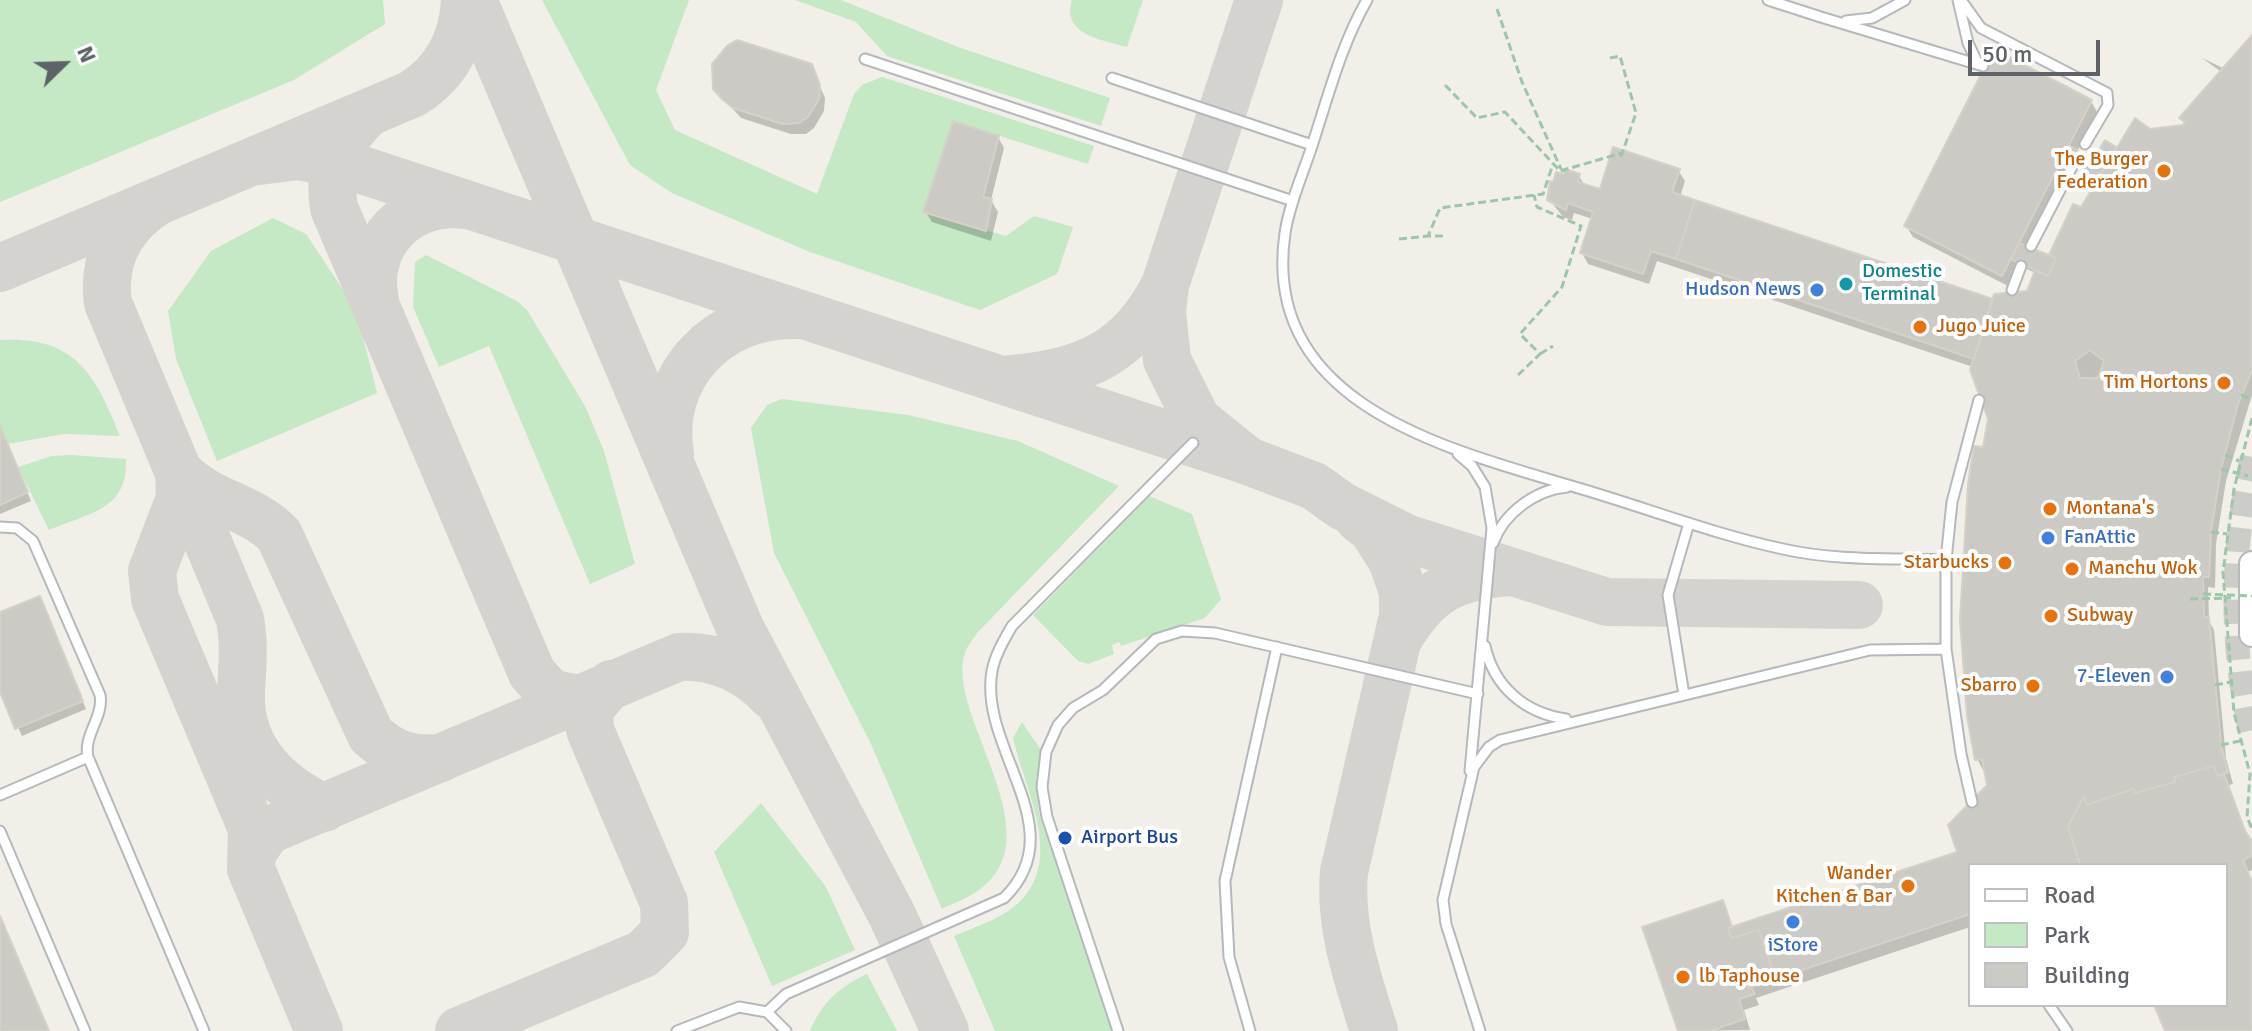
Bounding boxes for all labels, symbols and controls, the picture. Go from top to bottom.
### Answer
north arrow [24,24,104,104]
scale bar [1972,24,2104,74]
text: 50 m [1982,39,2032,69]
text: N [71,42,102,67]
place label: The Burger Federation [2055,148,2148,195]
marker: The Burger Federation [2155,162,2173,180]
place label: Domestic Terminal [1862,260,1942,307]
marker: Domestic Terminal [1837,275,1855,293]
place label: Hudson News [1685,278,1801,302]
marker: Hudson News [1808,281,1826,299]
place label: Jugo Juice [1936,315,2026,339]
marker: Jugo Juice [1911,318,1929,336]
place label: Tim Hortons [2104,371,2208,395]
marker: Tim Hortons [2215,374,2233,392]
place label: Montana's [2066,497,2155,521]
marker: Montana's [2041,500,2059,518]
place label: FanAttic [2064,526,2136,550]
marker: FanAttic [2039,529,2057,547]
place label: Starbucks [1904,551,1989,575]
marker: Starbucks [1996,554,2014,572]
place label: Manchu Wok [2088,557,2198,581]
marker: Manchu Wok [2063,560,2081,578]
place label: Subway [2067,604,2133,628]
marker: Subway [2042,607,2060,625]
place label: 7-Eleven [2077,665,2151,689]
marker: 7-Eleven [2158,668,2176,686]
place label: Sbarro [1960,674,2017,698]
marker: Sbarro [2024,677,2042,695]
place label: Airport Bus [1081,826,1178,850]
marker: Airport Bus [1056,829,1074,847]
place label: Wander Kitchen & Bar [1776,862,1892,909]
legend [1968,863,2228,1007]
marker: Wander Kitchen & Bar [1899,877,1917,895]
text: Road [2044,880,2095,910]
marker: iStore [1784,913,1802,931]
text: Park [2044,920,2090,950]
place label: iStore [1768,934,1818,958]
text: Building [2044,960,2130,990]
place label: lb Taphouse [1699,965,1800,989]
marker: lb Taphouse [1674,968,1692,986]

